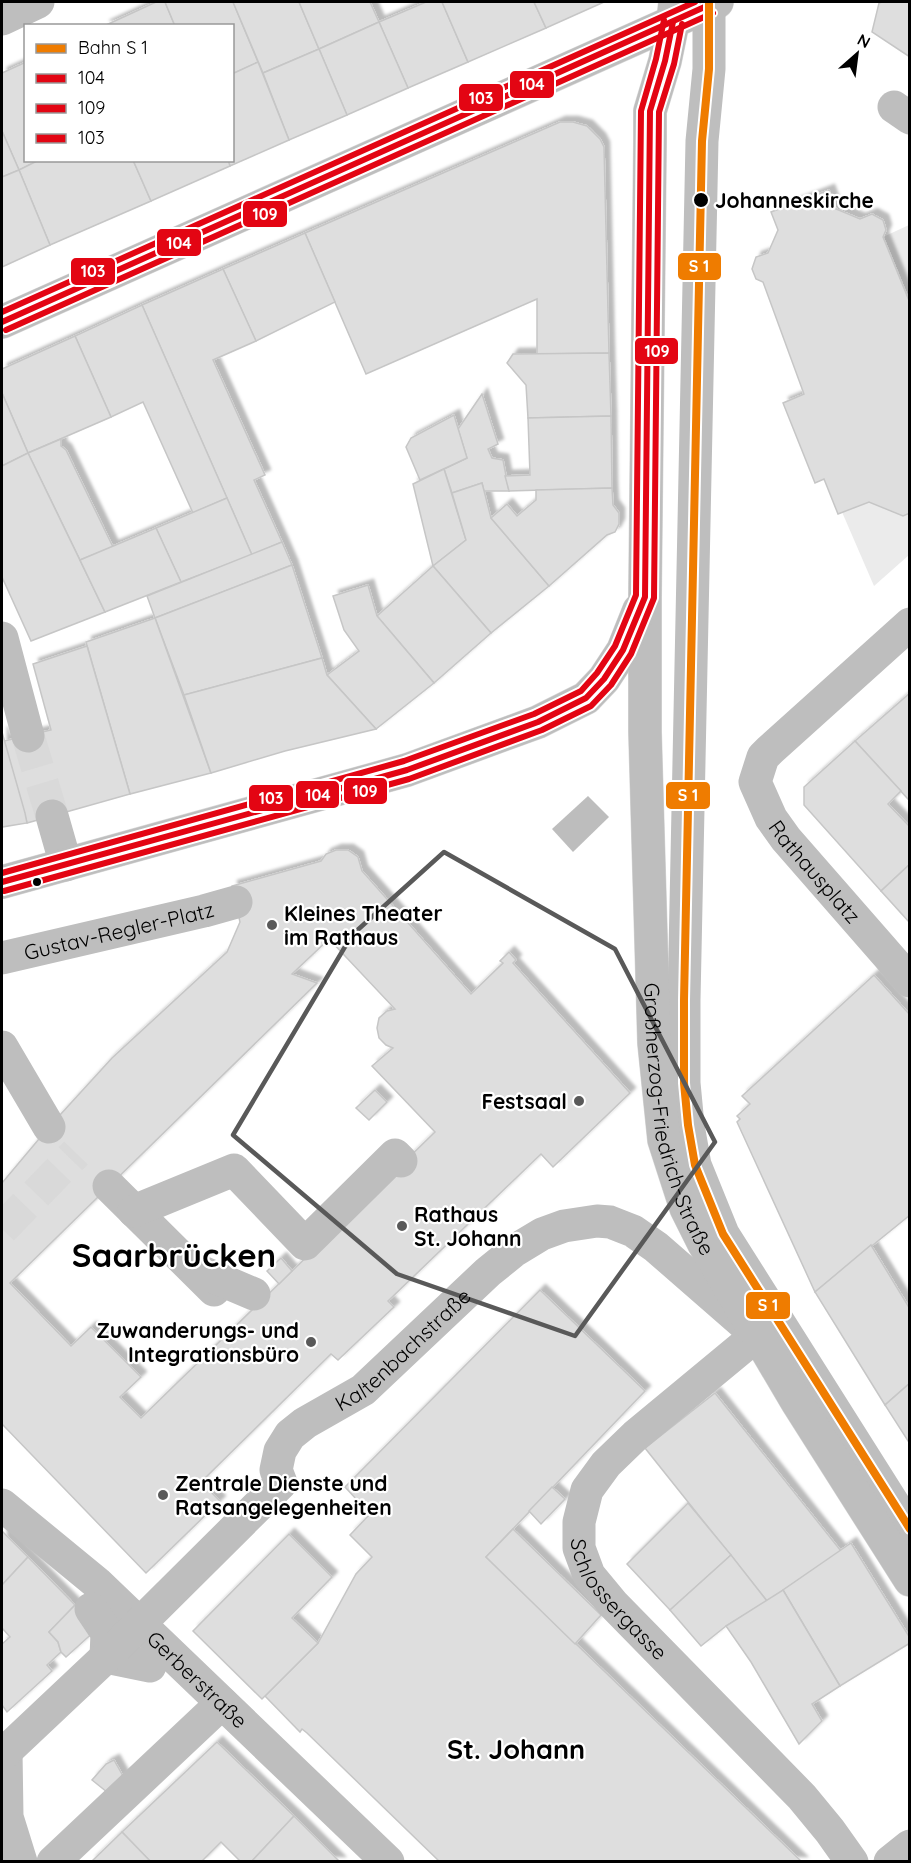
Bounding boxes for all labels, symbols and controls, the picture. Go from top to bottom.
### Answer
legend [24,24,234,162]
north arrow [827,24,887,84]
text: N [854,29,874,52]
text: Bahn S 1 [78,36,148,59]
text: 104 [78,66,105,89]
line badge: 104 [509,70,555,99]
text: 104 [519,74,545,94]
line badge: 103 [458,83,504,112]
text: 103 [469,88,493,108]
text: 109 [78,96,105,119]
text: 103 [78,126,105,149]
place label: Johanneskirche [715,187,874,213]
marker: Johanneskirche [692,191,710,209]
line badge: 109 [242,200,288,228]
text: 109 [252,204,278,224]
line badge: 104 [156,228,202,257]
text: 104 [166,233,192,253]
line badge: S 1 [677,252,722,281]
text: S 1 [689,256,709,276]
line badge: 103 [70,257,116,286]
text: 103 [81,261,105,281]
line badge: 109 [634,337,679,365]
text: 109 [644,341,670,361]
line badge: 109 [343,777,388,805]
line badge: 104 [295,780,340,809]
text: 109 [352,781,378,801]
line badge: S 1 [665,781,711,810]
line badge: 103 [248,784,294,812]
text: 104 [305,785,331,805]
text: S 1 [678,785,698,805]
text: 103 [259,788,283,808]
street label: Rathausplatz [763,815,866,928]
unlabelled marker [31,876,43,888]
street label: Gustav-Regler-Platz [21,896,217,965]
place label: Kleines Theater im Rathaus [284,900,443,950]
marker: Kleines Theater im Rathaus [265,918,279,932]
street label: Großherzog-Friedrich-Straße [639,982,721,1260]
place label: Festsaal [481,1088,567,1114]
marker: Festsaal [572,1094,586,1108]
place label: Rathaus St. Johann [414,1201,521,1251]
marker: Rathaus St. Johann [395,1219,409,1233]
district label: Saarbrücken [72,1234,276,1275]
street label: Kaltenbachstraße [330,1283,476,1416]
line badge: S 1 [745,1291,791,1320]
text: S 1 [758,1295,778,1315]
place label: Zuwanderungs- und Integrationsbüro [96,1317,299,1367]
marker: Zuwanderungs- und Integrationsbüro [304,1335,318,1349]
place label: Zentrale Dienste und Ratsangelegenheiten [175,1470,392,1520]
marker: Zentrale Dienste und Ratsangelegenheiten [156,1488,170,1502]
street label: Schlossergasse [566,1538,673,1665]
street label: Gerberstraße [142,1625,253,1733]
district label: St. Johann [447,1732,585,1766]

